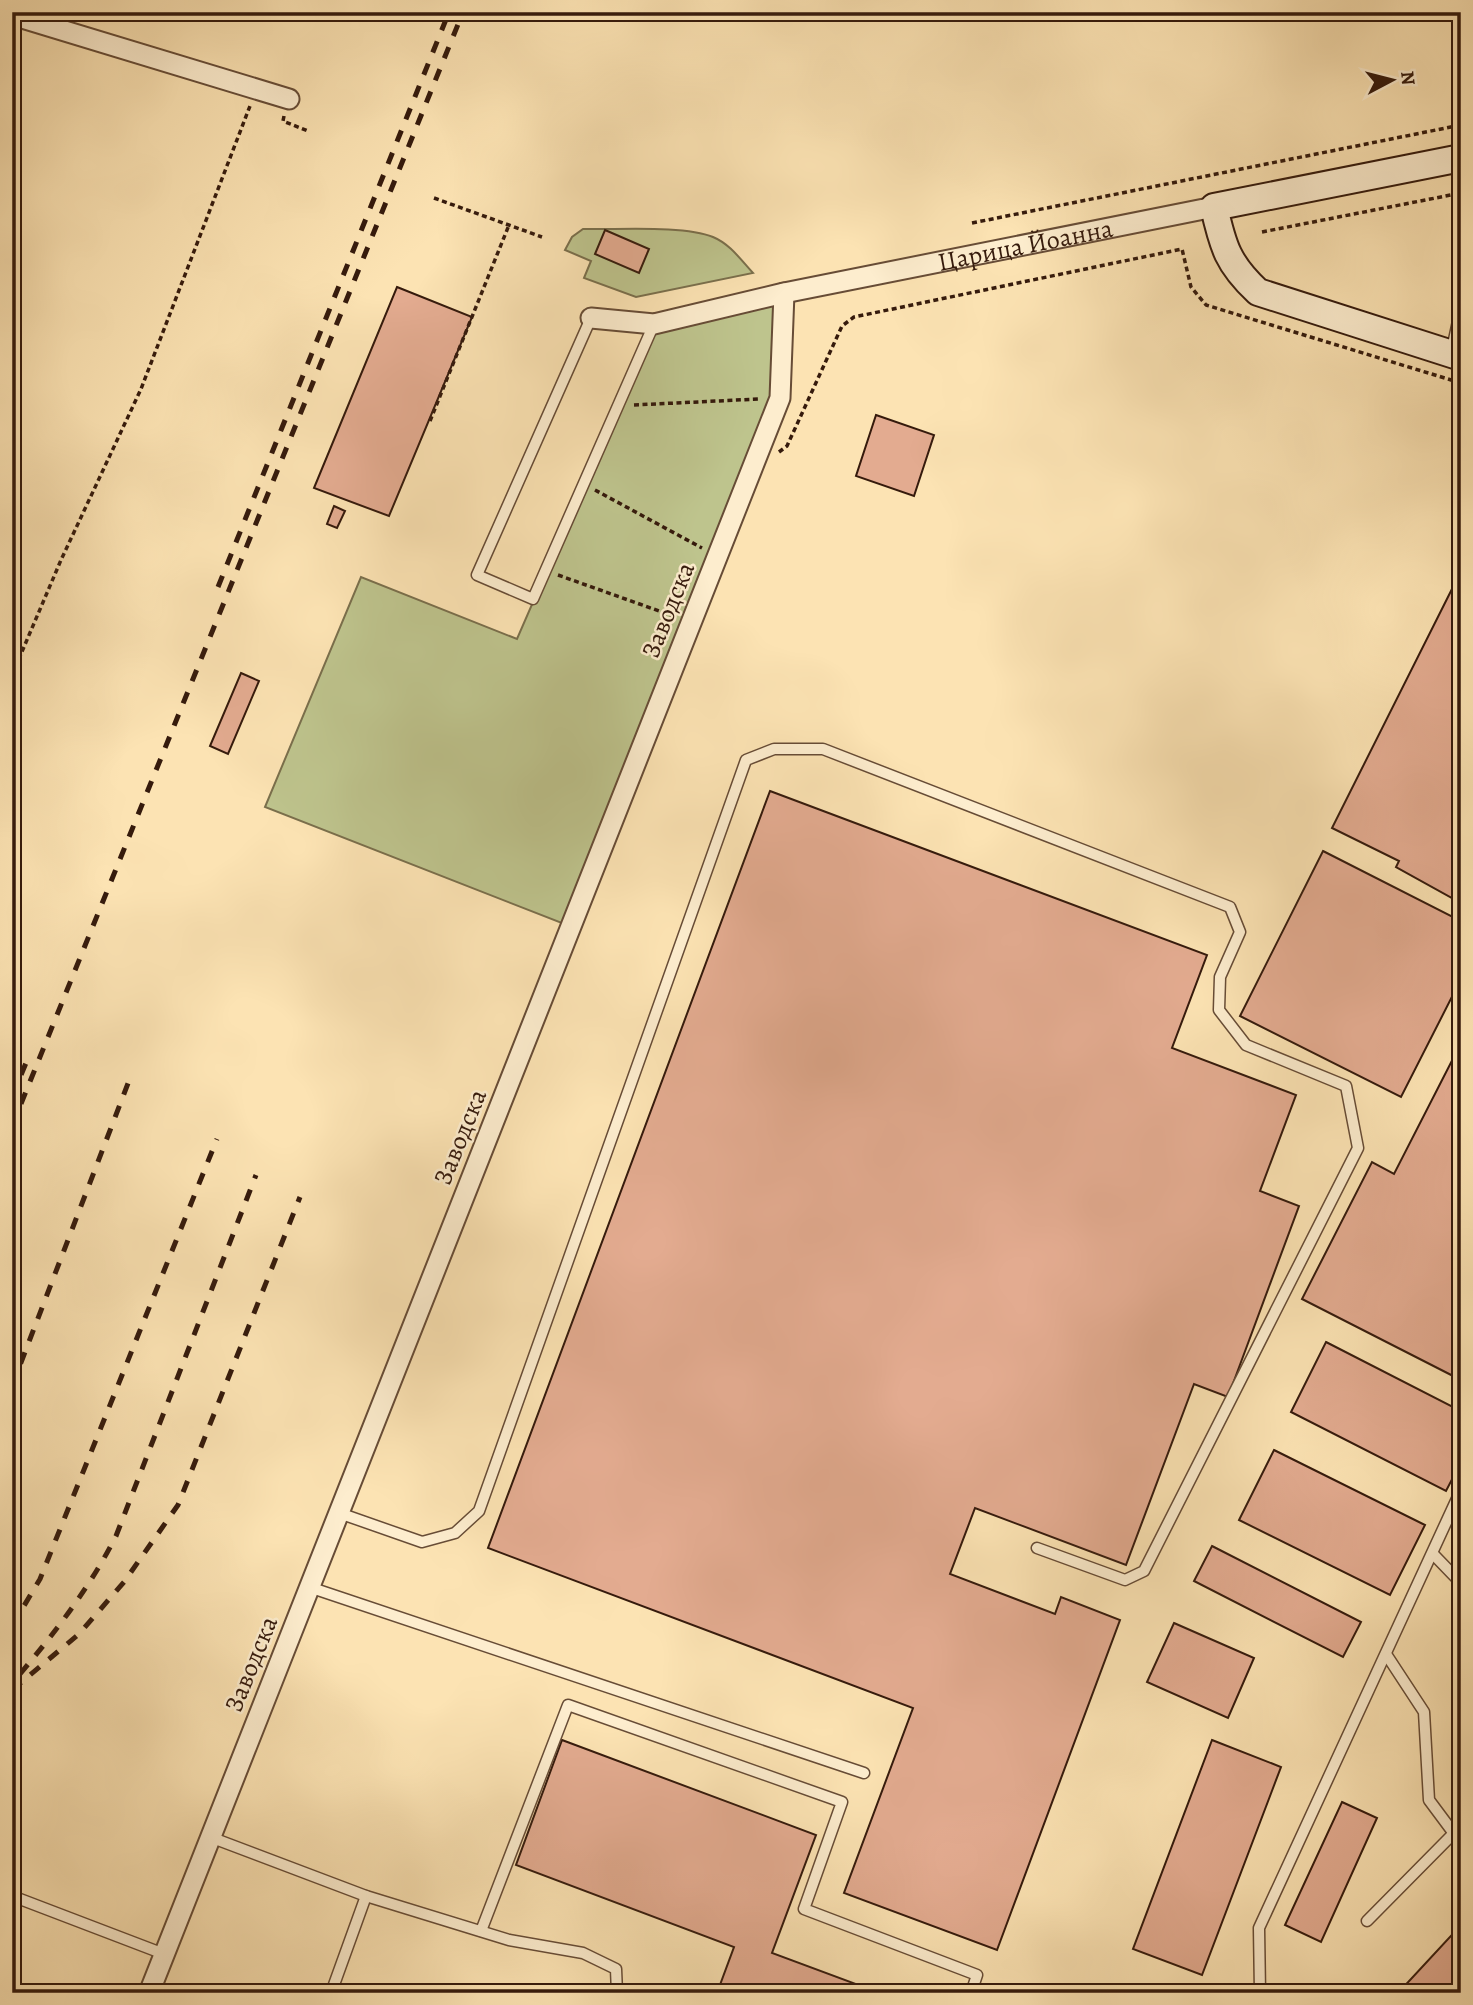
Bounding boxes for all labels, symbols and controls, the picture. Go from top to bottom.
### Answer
north arrow [1358,46,1428,116]
text: N [1394,70,1422,87]
street label: Царица Йоанна [935,210,1116,279]
street label: Заводска [633,557,703,663]
street label: Заводска [425,1084,495,1190]
street label: Заводска [216,1611,286,1717]

